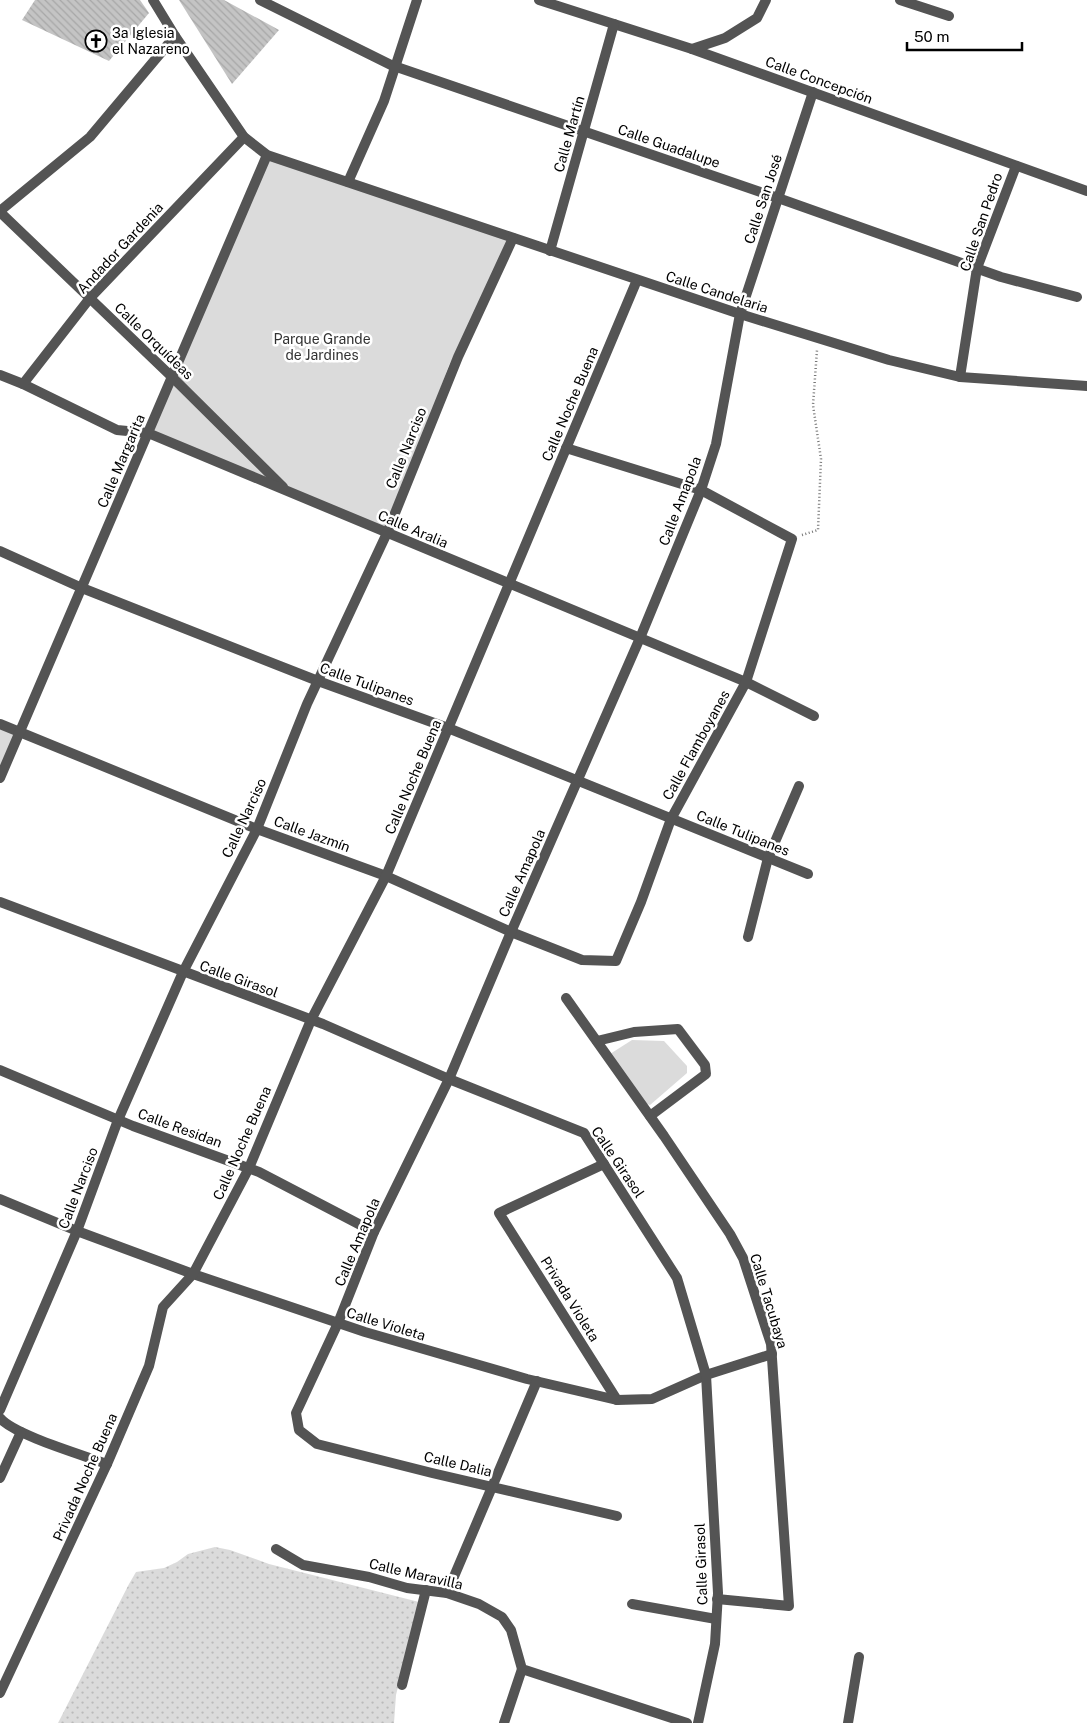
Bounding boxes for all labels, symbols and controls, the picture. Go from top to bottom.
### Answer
scale bar [907,20,1022,52]
place label: 3a Iglesia el Nazareno [112,25,190,57]
text: 50 m [914,28,949,45]
church icon: 3a Iglesia el Nazareno [84,29,108,53]
street label: Calle Concepción [763,53,875,107]
street label: Calle Martín [550,94,588,174]
street label: Calle Guadalupe [616,121,722,171]
street label: Calle San José [741,152,785,246]
street label: Calle San Pedro [957,170,1005,274]
street label: Andador Gardenia [74,199,166,297]
street label: Calle Candelaria [664,268,770,316]
street label: Calle Orquídeas [111,300,197,382]
park label: Parque Grande de Jardines [273,331,371,363]
street label: Calle Noche Buena [539,344,601,464]
street label: Calle Narciso [382,405,430,491]
street label: Calle Margarita [94,412,148,510]
street label: Calle Amapola [656,454,704,548]
street label: Calle Aralia [375,507,451,551]
street label: Calle Tulipanes [318,660,416,708]
street label: Calle Flamboyanes [659,687,733,803]
street label: Calle Noche Buena [382,717,444,837]
street label: Calle Narciso [219,776,269,860]
street label: Calle Tulipanes [694,807,792,859]
street label: Calle Jazmín [272,813,352,855]
street label: Calle Amapola [495,827,549,919]
street label: Calle Girasol [198,957,280,1001]
street label: Calle Noche Buena [210,1084,274,1202]
street label: Calle Residan [136,1105,224,1151]
street label: Calle Girasol [588,1123,648,1201]
street label: Calle Narciso [55,1145,101,1231]
street label: Calle Amapola [331,1195,383,1289]
street label: Calle Tacubaya [747,1252,791,1350]
street label: Privada Violeta [537,1254,603,1344]
street label: Calle Violeta [345,1304,427,1344]
street label: Privada Noche Buena [50,1411,120,1543]
street label: Calle Dalia [422,1448,494,1480]
street label: Calle Girasol [692,1523,710,1605]
street label: Calle Maravilla [368,1555,464,1593]

